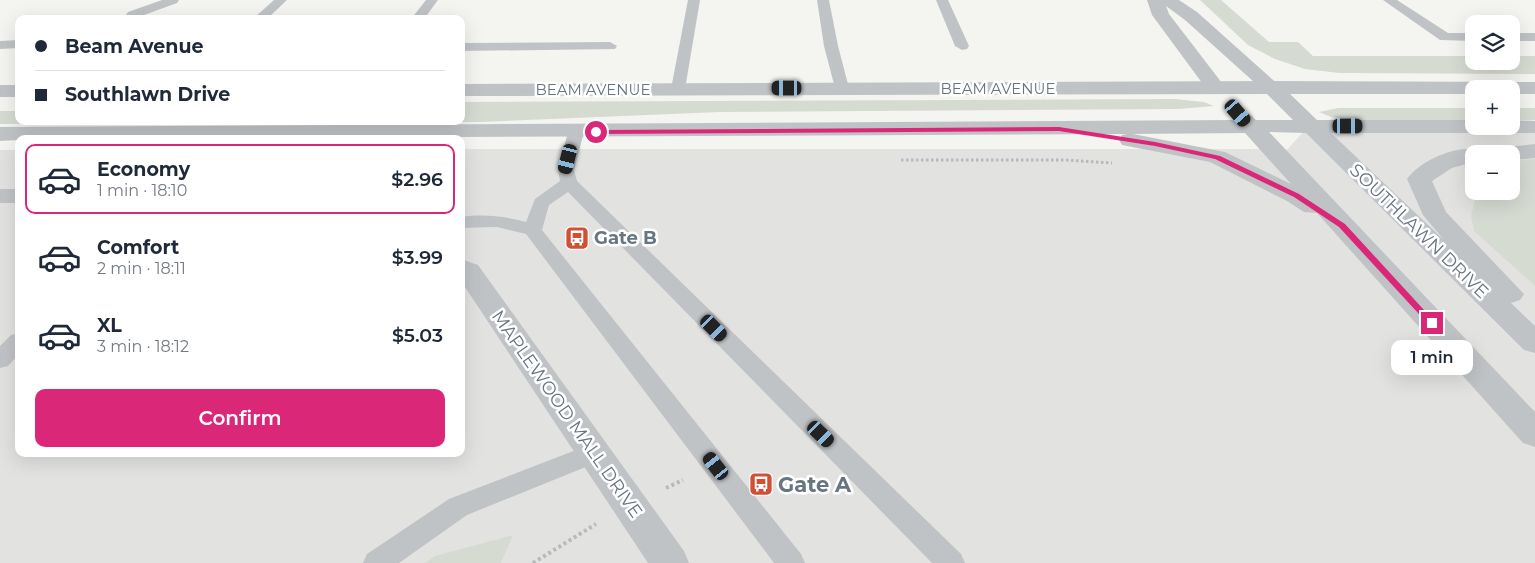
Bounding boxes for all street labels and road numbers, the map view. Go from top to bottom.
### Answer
street label: BEAM AVENUE [941,79,1055,98]
street label: BEAM AVENUE [536,80,650,99]
street label: SOUTHLAWN DRIVE [1345,159,1493,303]
street label: MAPLEWOOD MALL DRIVE [487,306,647,522]

